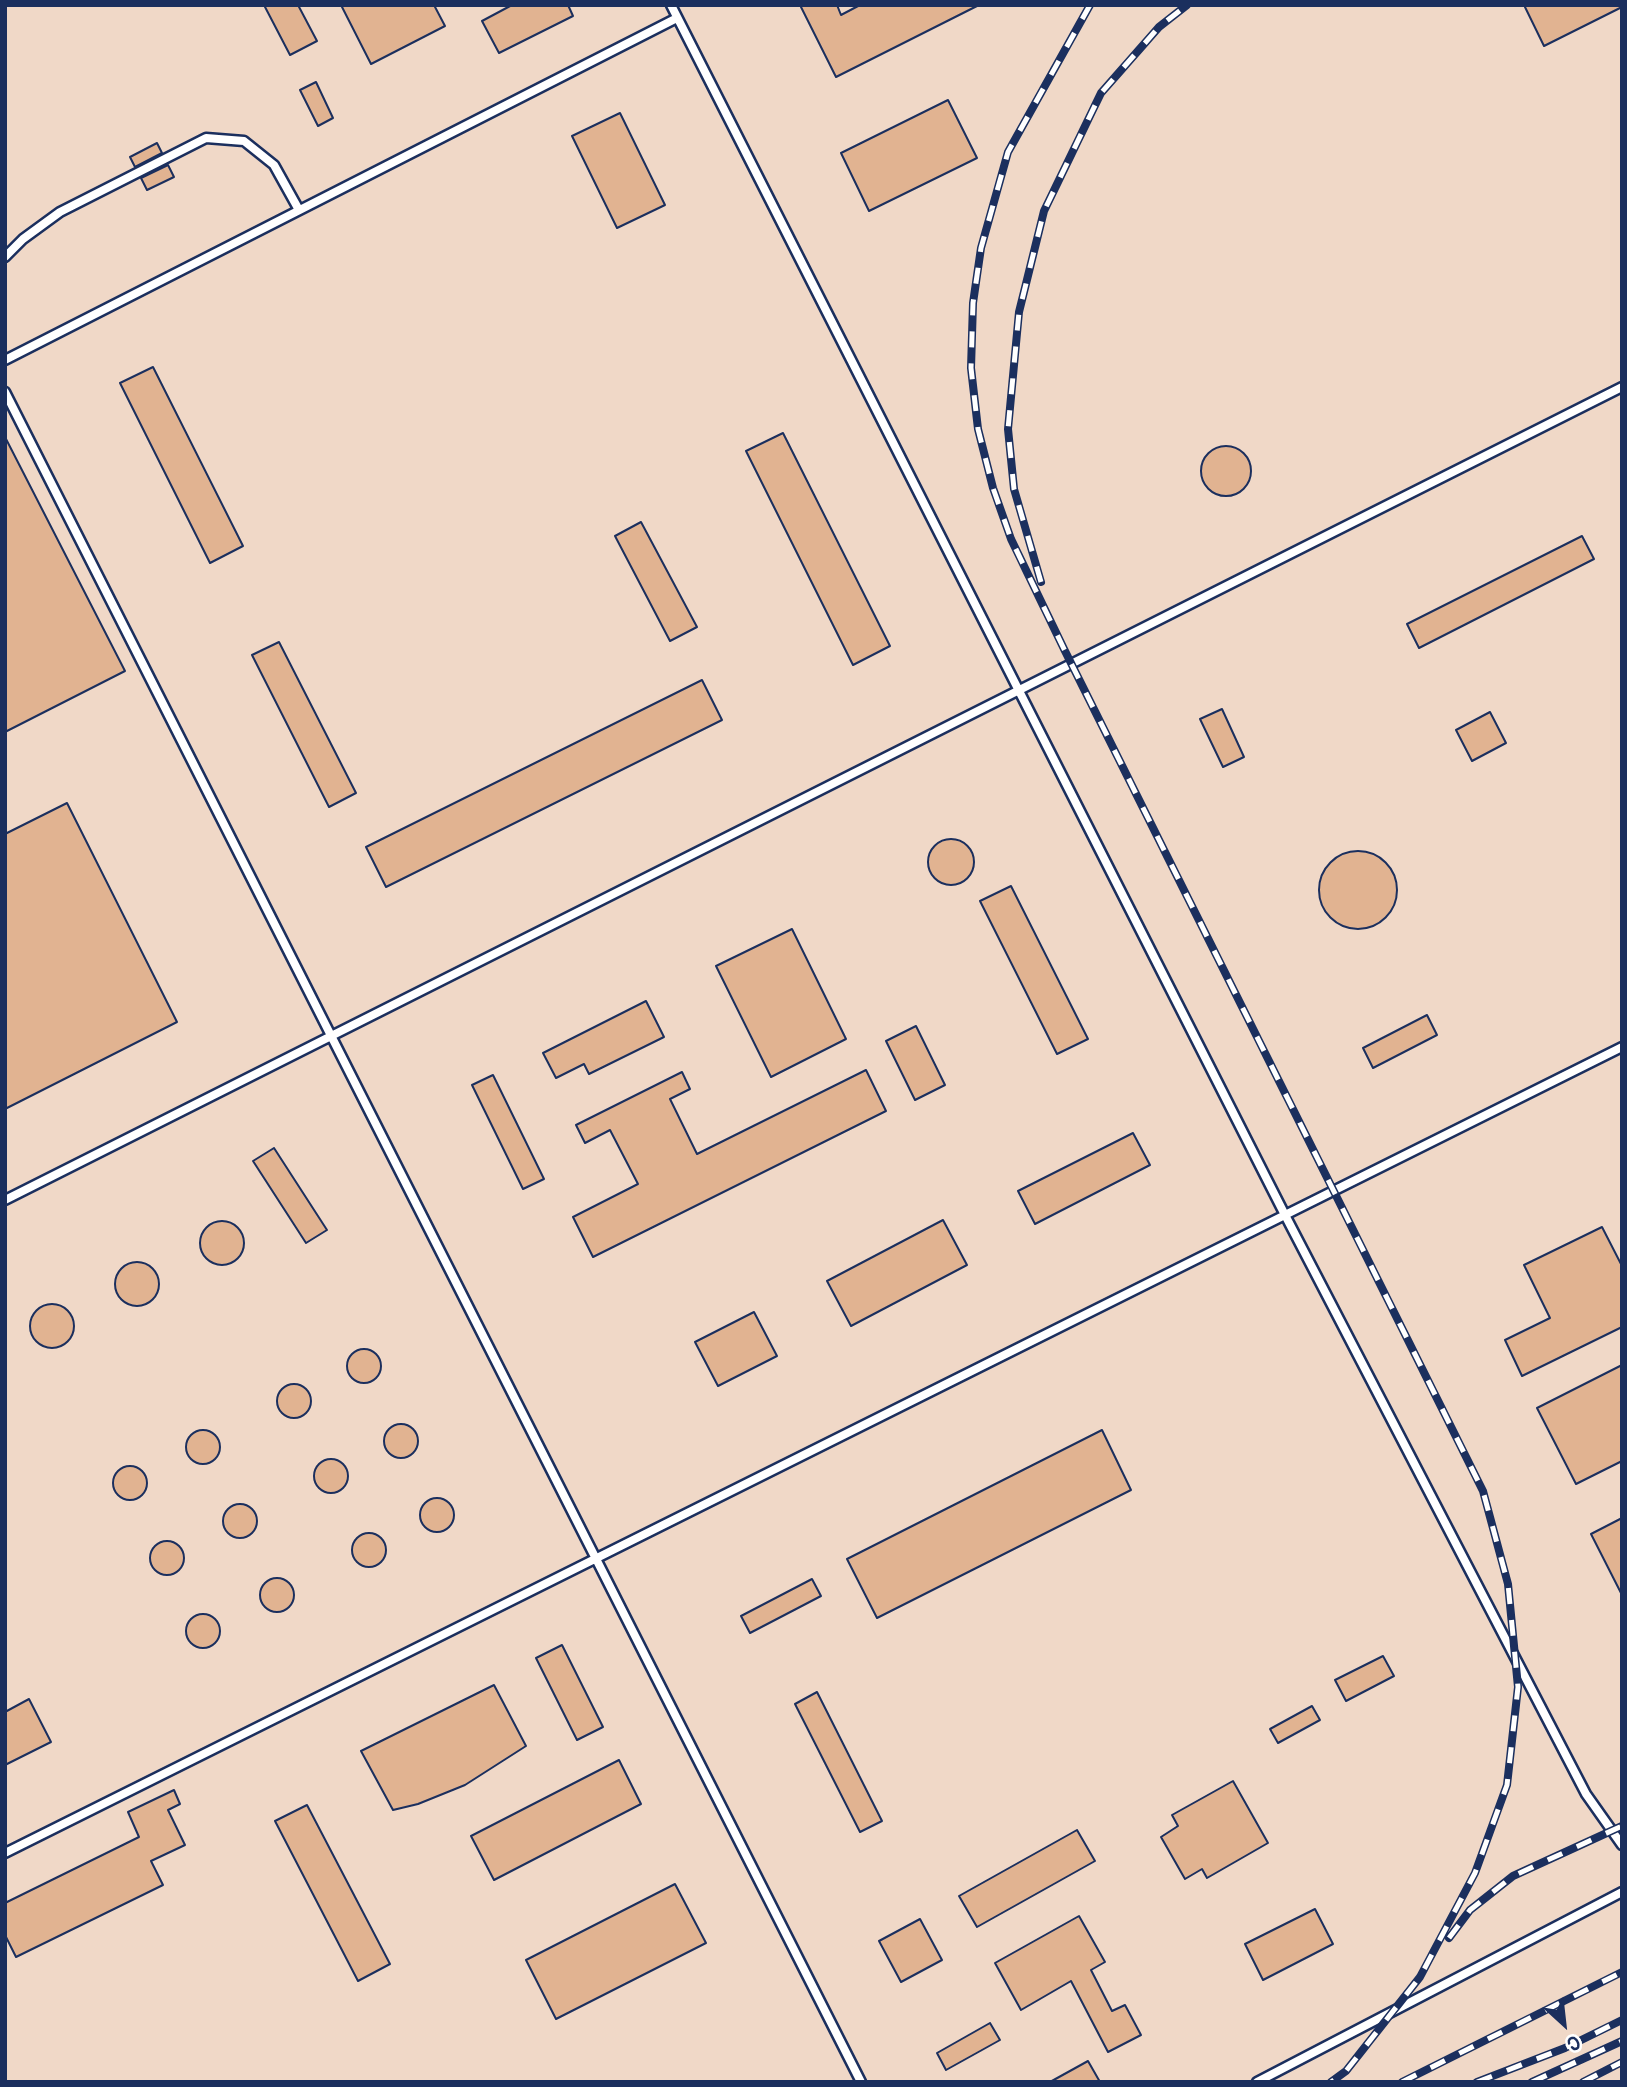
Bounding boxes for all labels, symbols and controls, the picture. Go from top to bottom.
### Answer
north arrow [1529,1989,1599,2059]
text: С [1563,2029,1584,2056]

